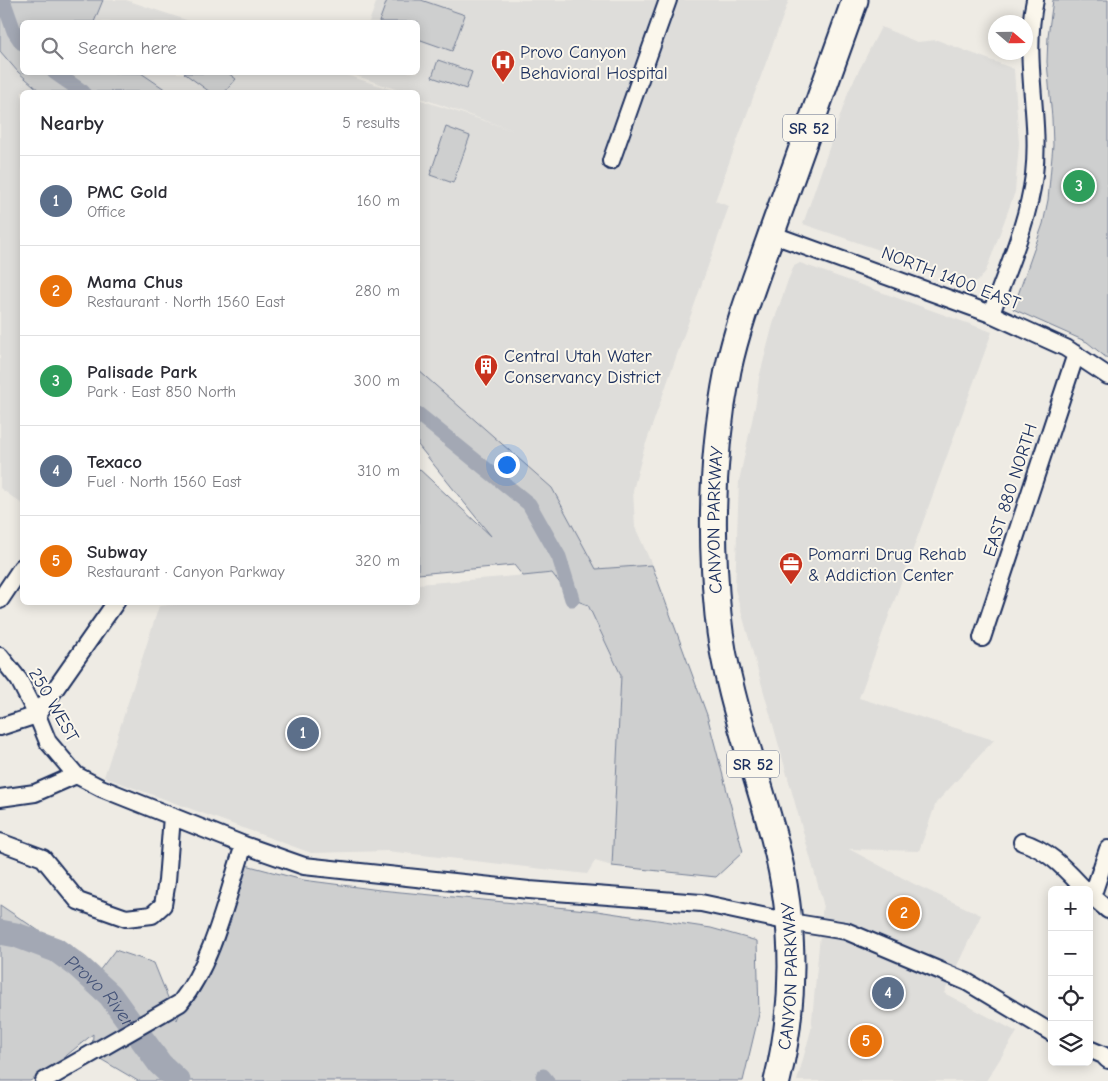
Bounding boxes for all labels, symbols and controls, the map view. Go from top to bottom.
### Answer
north arrow [988,15,1033,60]
search box [20,20,420,75]
icon: search [38,34,66,62]
text: Search here [78,37,177,59]
place label: Provo Canyon Behavioral Hospital [520,42,668,84]
hospital icon: Provo Canyon Behavioral Hospital [490,49,516,83]
text: Nearby [40,111,104,135]
text: 5 results [342,114,400,132]
road number: SR 52 [783,115,835,142]
pin: 3 [1063,167,1095,205]
text: PMC Gold [87,181,168,203]
text: 1 [53,192,59,210]
text: 160 m [357,192,400,210]
text: Office [87,203,126,221]
street label: NORTH 1400 EAST [878,242,1024,315]
text: Mama Chus [87,271,183,293]
text: 2 [52,282,60,300]
text: 280 m [355,282,400,300]
text: Restaurant · North 1560 East [87,293,285,311]
place label: Central Utah Water Conservancy District [504,346,661,388]
building icon: Central Utah Water Conservancy District [473,353,499,387]
text: Palisade Park [87,361,197,383]
text: 3 [52,372,60,390]
text: 300 m [354,372,400,390]
text: Park · East 850 North [87,383,236,401]
street label: EAST 880 NORTH [979,421,1042,559]
street label: CANYON PARKWAY [703,445,728,595]
text: Texaco [87,451,142,473]
your location [494,452,520,478]
text: 4 [52,462,60,480]
text: 310 m [357,462,400,480]
text: Fuel · North 1560 East [87,473,241,491]
text: Subway [87,541,147,563]
place label: Pomarri Drug Rehab & Addiction Center [808,544,967,586]
office icon: Pomarri Drug Rehab & Addiction Center [778,551,804,585]
text: 5 [52,552,60,570]
text: 320 m [355,552,400,570]
text: Restaurant · Canyon Parkway [87,563,285,581]
street label: 250 WEST [24,665,83,747]
pin: 1 [287,714,319,752]
road number: SR 52 [727,751,779,778]
map controls [1048,886,1093,1066]
button: + [1048,886,1093,931]
pin: 2 [888,894,920,932]
street label: CANYON PARKWAY [774,901,802,1052]
button: − [1048,931,1093,976]
water label: Provo River [61,951,141,1033]
pin: 4 [872,974,904,1012]
button: locate [1048,976,1093,1021]
button: layers [1048,1021,1093,1066]
pin: 5 [850,1022,882,1060]

